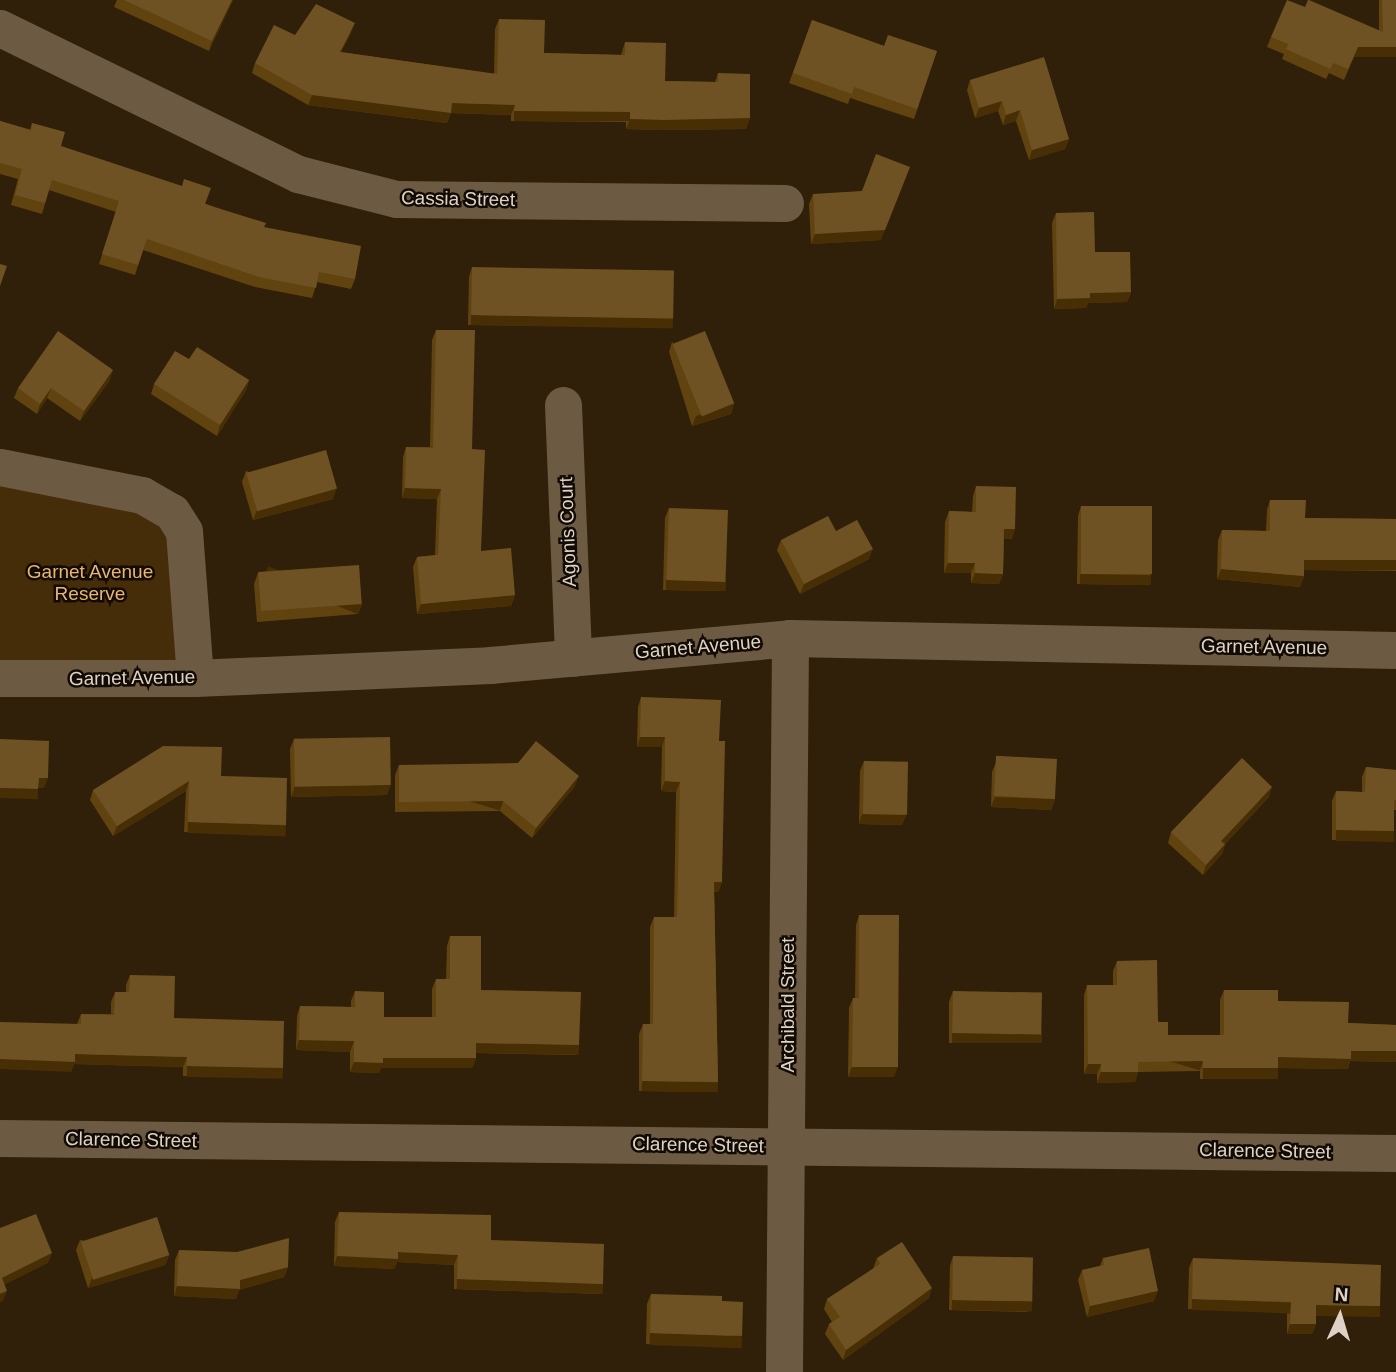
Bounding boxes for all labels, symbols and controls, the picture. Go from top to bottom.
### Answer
street label: Cassia Street [401,187,515,211]
street label: Agonis Court [555,477,581,587]
park label: Garnet Avenue Reserve [26,561,154,605]
street label: Garnet Avenue [634,630,762,664]
street label: Garnet Avenue [1200,634,1328,660]
street label: Garnet Avenue [68,665,196,691]
street label: Archibald Street [777,937,799,1073]
street label: Clarence Street [65,1127,197,1153]
street label: Clarence Street [632,1132,764,1158]
street label: Clarence Street [1199,1138,1331,1164]
north arrow [1305,1281,1375,1351]
text: N [1334,1284,1349,1306]

